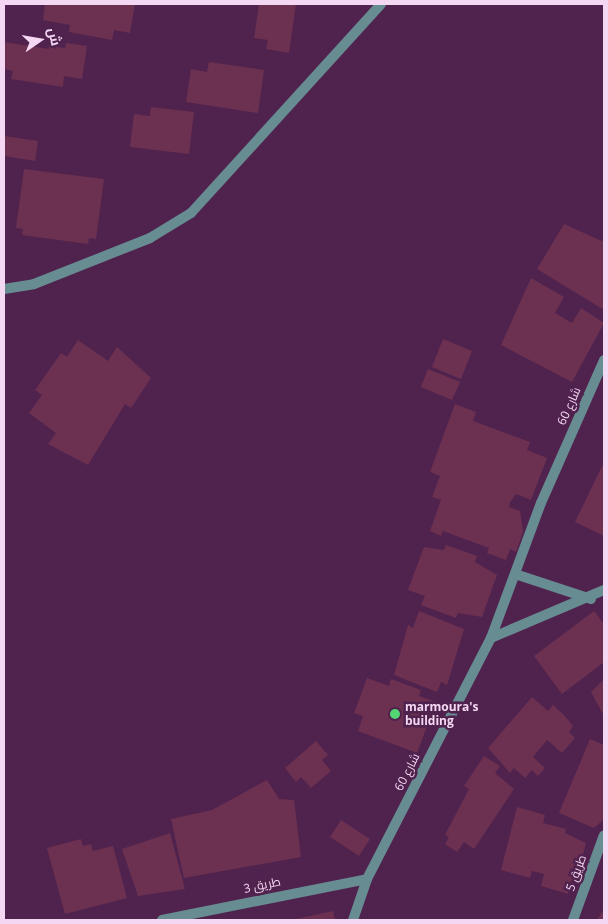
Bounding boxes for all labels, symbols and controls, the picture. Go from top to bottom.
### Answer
north arrow [15,15,65,65]
text: ش [44,26,66,47]
street label: شارع 60 [554,385,584,427]
place label: marmoura's building [405,700,478,728]
marker: marmoura's building [389,708,401,720]
street label: شارع 60 [391,751,423,793]
street label: طريق 5 [563,853,589,893]
street label: طريق 3 [242,874,282,896]

